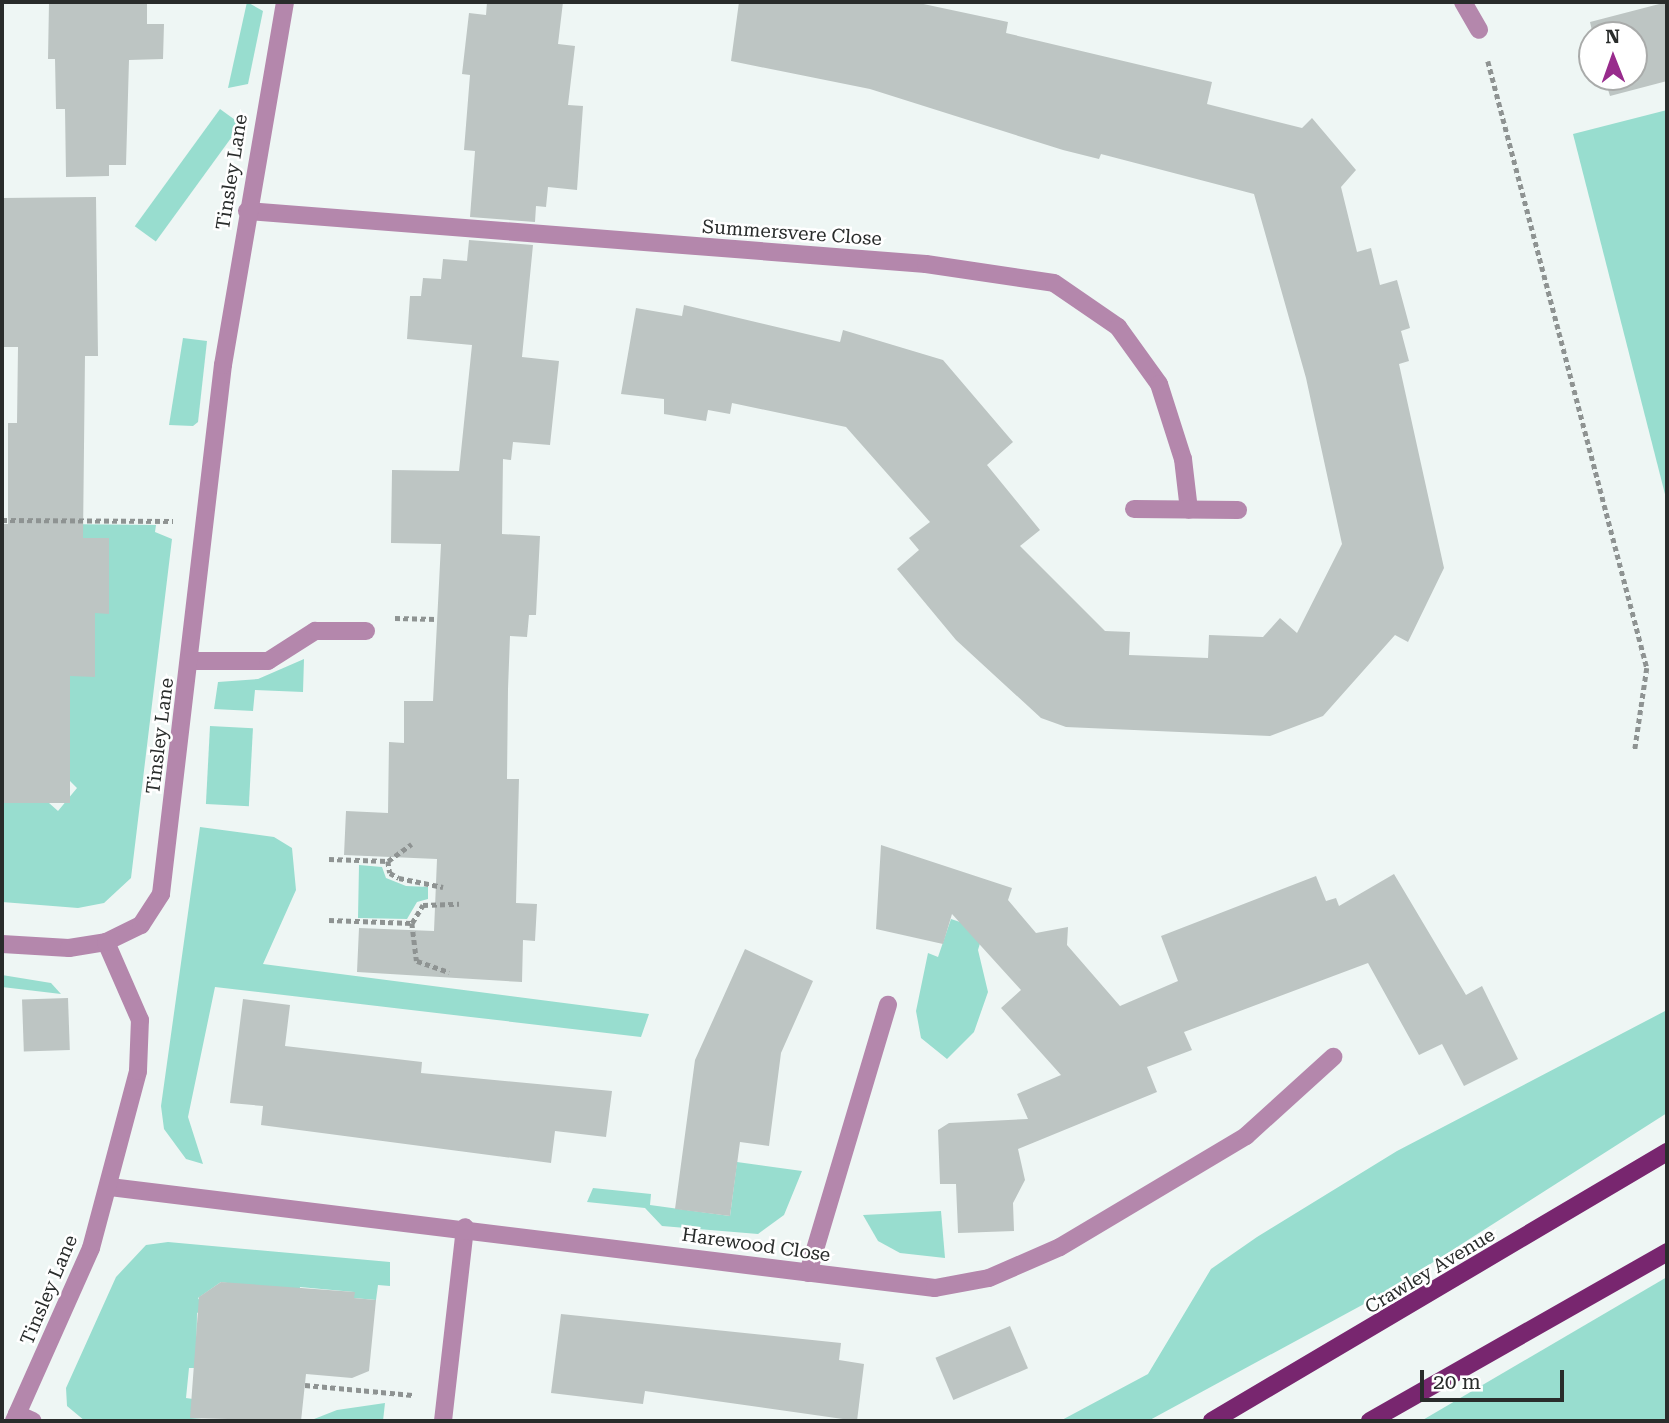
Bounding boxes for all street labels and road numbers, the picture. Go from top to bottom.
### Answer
street label: Tinsley Lane [212,112,252,232]
street label: Summersvere Close [701,215,883,251]
street label: Tinsley Lane [142,676,178,796]
street label: Harewood Close [680,1223,832,1267]
street label: Crawley Avenue [1361,1223,1499,1319]
street label: Tinsley Lane [16,1232,82,1348]

